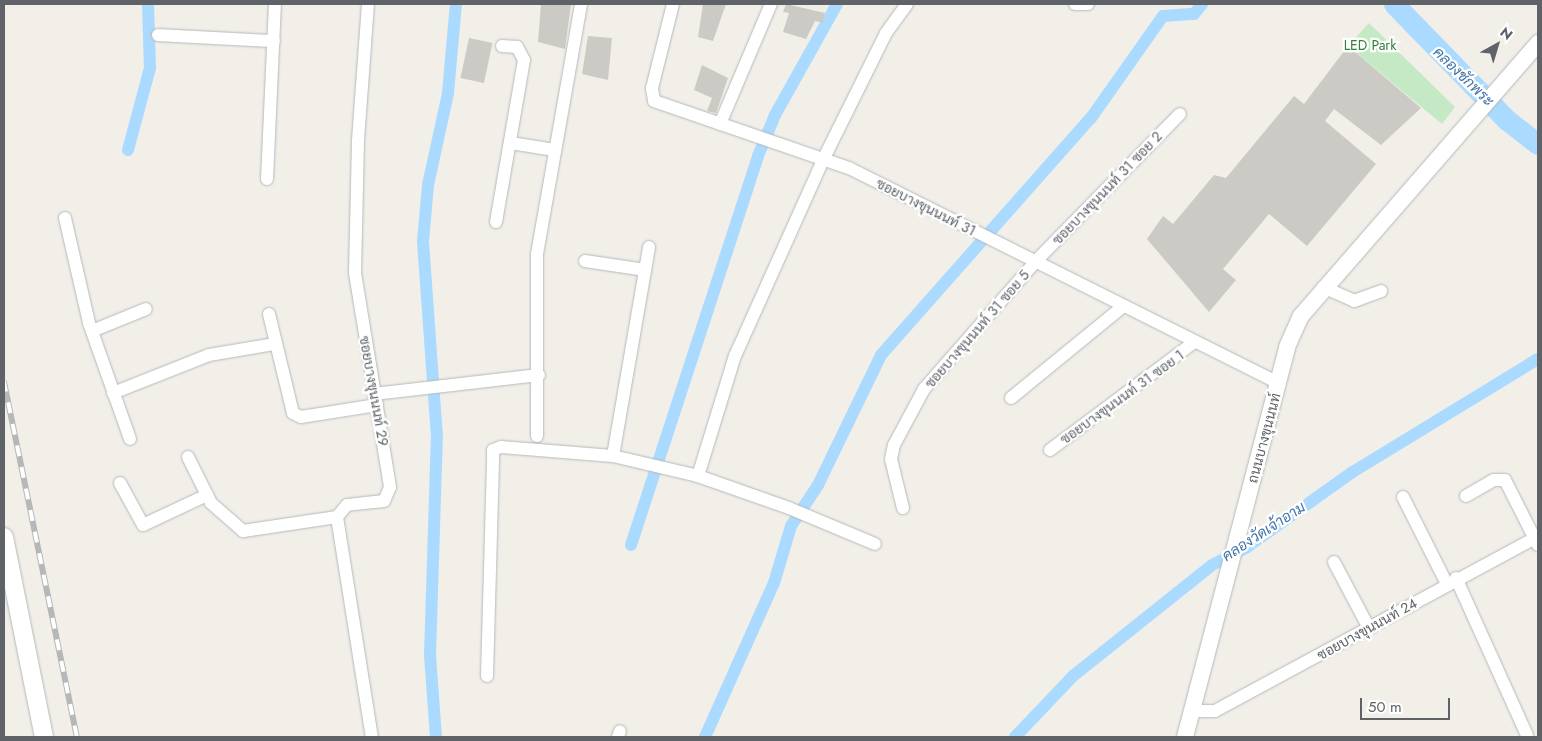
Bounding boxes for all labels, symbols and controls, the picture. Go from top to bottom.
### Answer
north arrow [1472,20,1522,70]
text: N [1496,22,1517,45]
park label: LED Park [1344,37,1396,53]
water label: คลองชักพระ [1429,44,1497,110]
street label: ซอยบางขุนนนท์ 31 ซอย 2 [1049,128,1165,248]
street label: ซอยบางขุนนนท์ 31 [873,175,979,239]
street label: ซอยบางขุนนนท์ 31 ซอย 5 [921,267,1033,391]
street label: ซอยบางขุนนนท์ 29 [356,335,392,447]
street label: ซอยบางขุนนนท์ 31 ซอย 1 [1057,346,1187,448]
street label: ถนนบางขุนนนท์ [1244,391,1284,485]
water label: คลองวัดเจ้าอาม [1219,498,1309,566]
street label: ซอยบางขุนนนท์ 24 [1314,595,1420,663]
scale bar [1362,688,1452,720]
text: 50 m [1368,696,1402,718]

